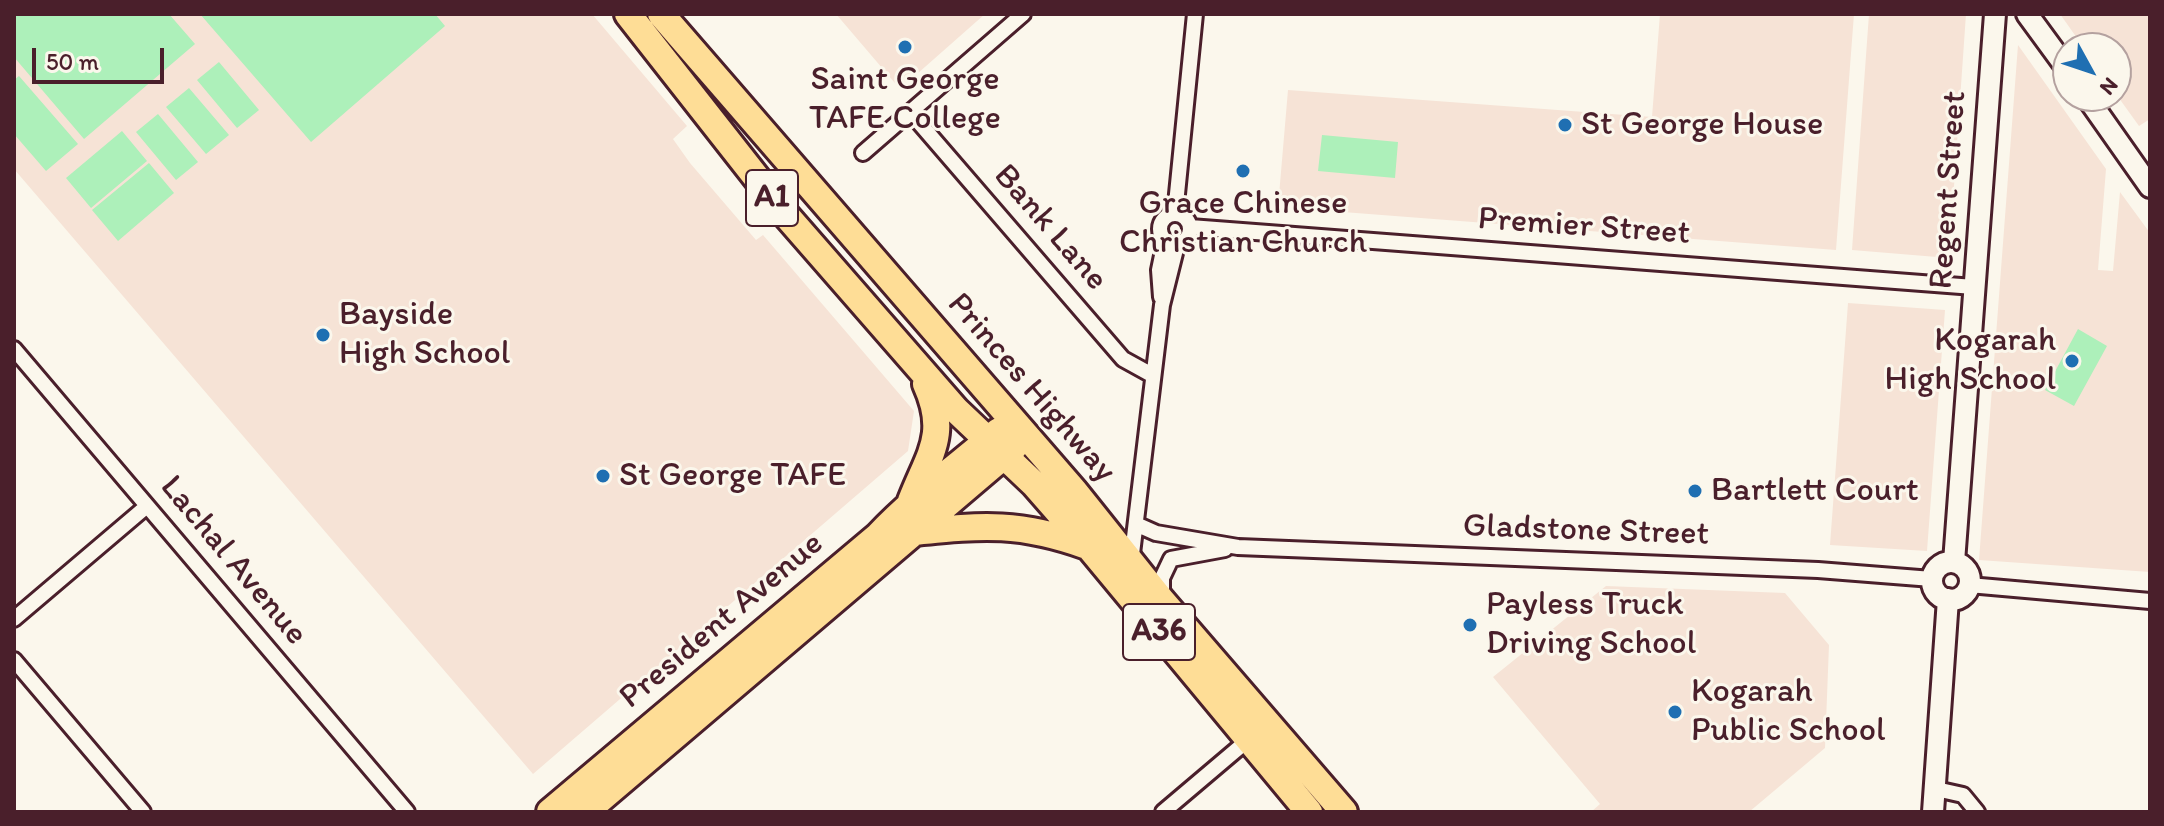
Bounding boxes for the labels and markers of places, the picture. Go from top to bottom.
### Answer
marker: Saint George TAFE College [896,38,914,56]
place label: Saint George TAFE College [809,60,1001,140]
place label: St George House [1581,105,1823,145]
marker: St George House [1556,116,1574,134]
marker: Grace Chinese Christian Church [1234,162,1252,180]
place label: Grace Chinese Christian Church [1119,184,1367,264]
place label: Bayside High School [339,295,510,374]
place label: Kogarah High School [1885,321,2056,400]
marker: Bayside High School [314,326,332,344]
marker: Kogarah High School [2063,352,2081,370]
place label: St George TAFE [619,456,846,496]
marker: St George TAFE [594,467,612,485]
place label: Bartlett Court [1711,471,1919,511]
marker: Bartlett Court [1686,482,1704,500]
place label: Payless Truck Driving School [1486,585,1696,664]
marker: Payless Truck Driving School [1461,616,1479,634]
place label: Kogarah Public School [1691,672,1886,752]
marker: Kogarah Public School [1666,703,1684,721]

